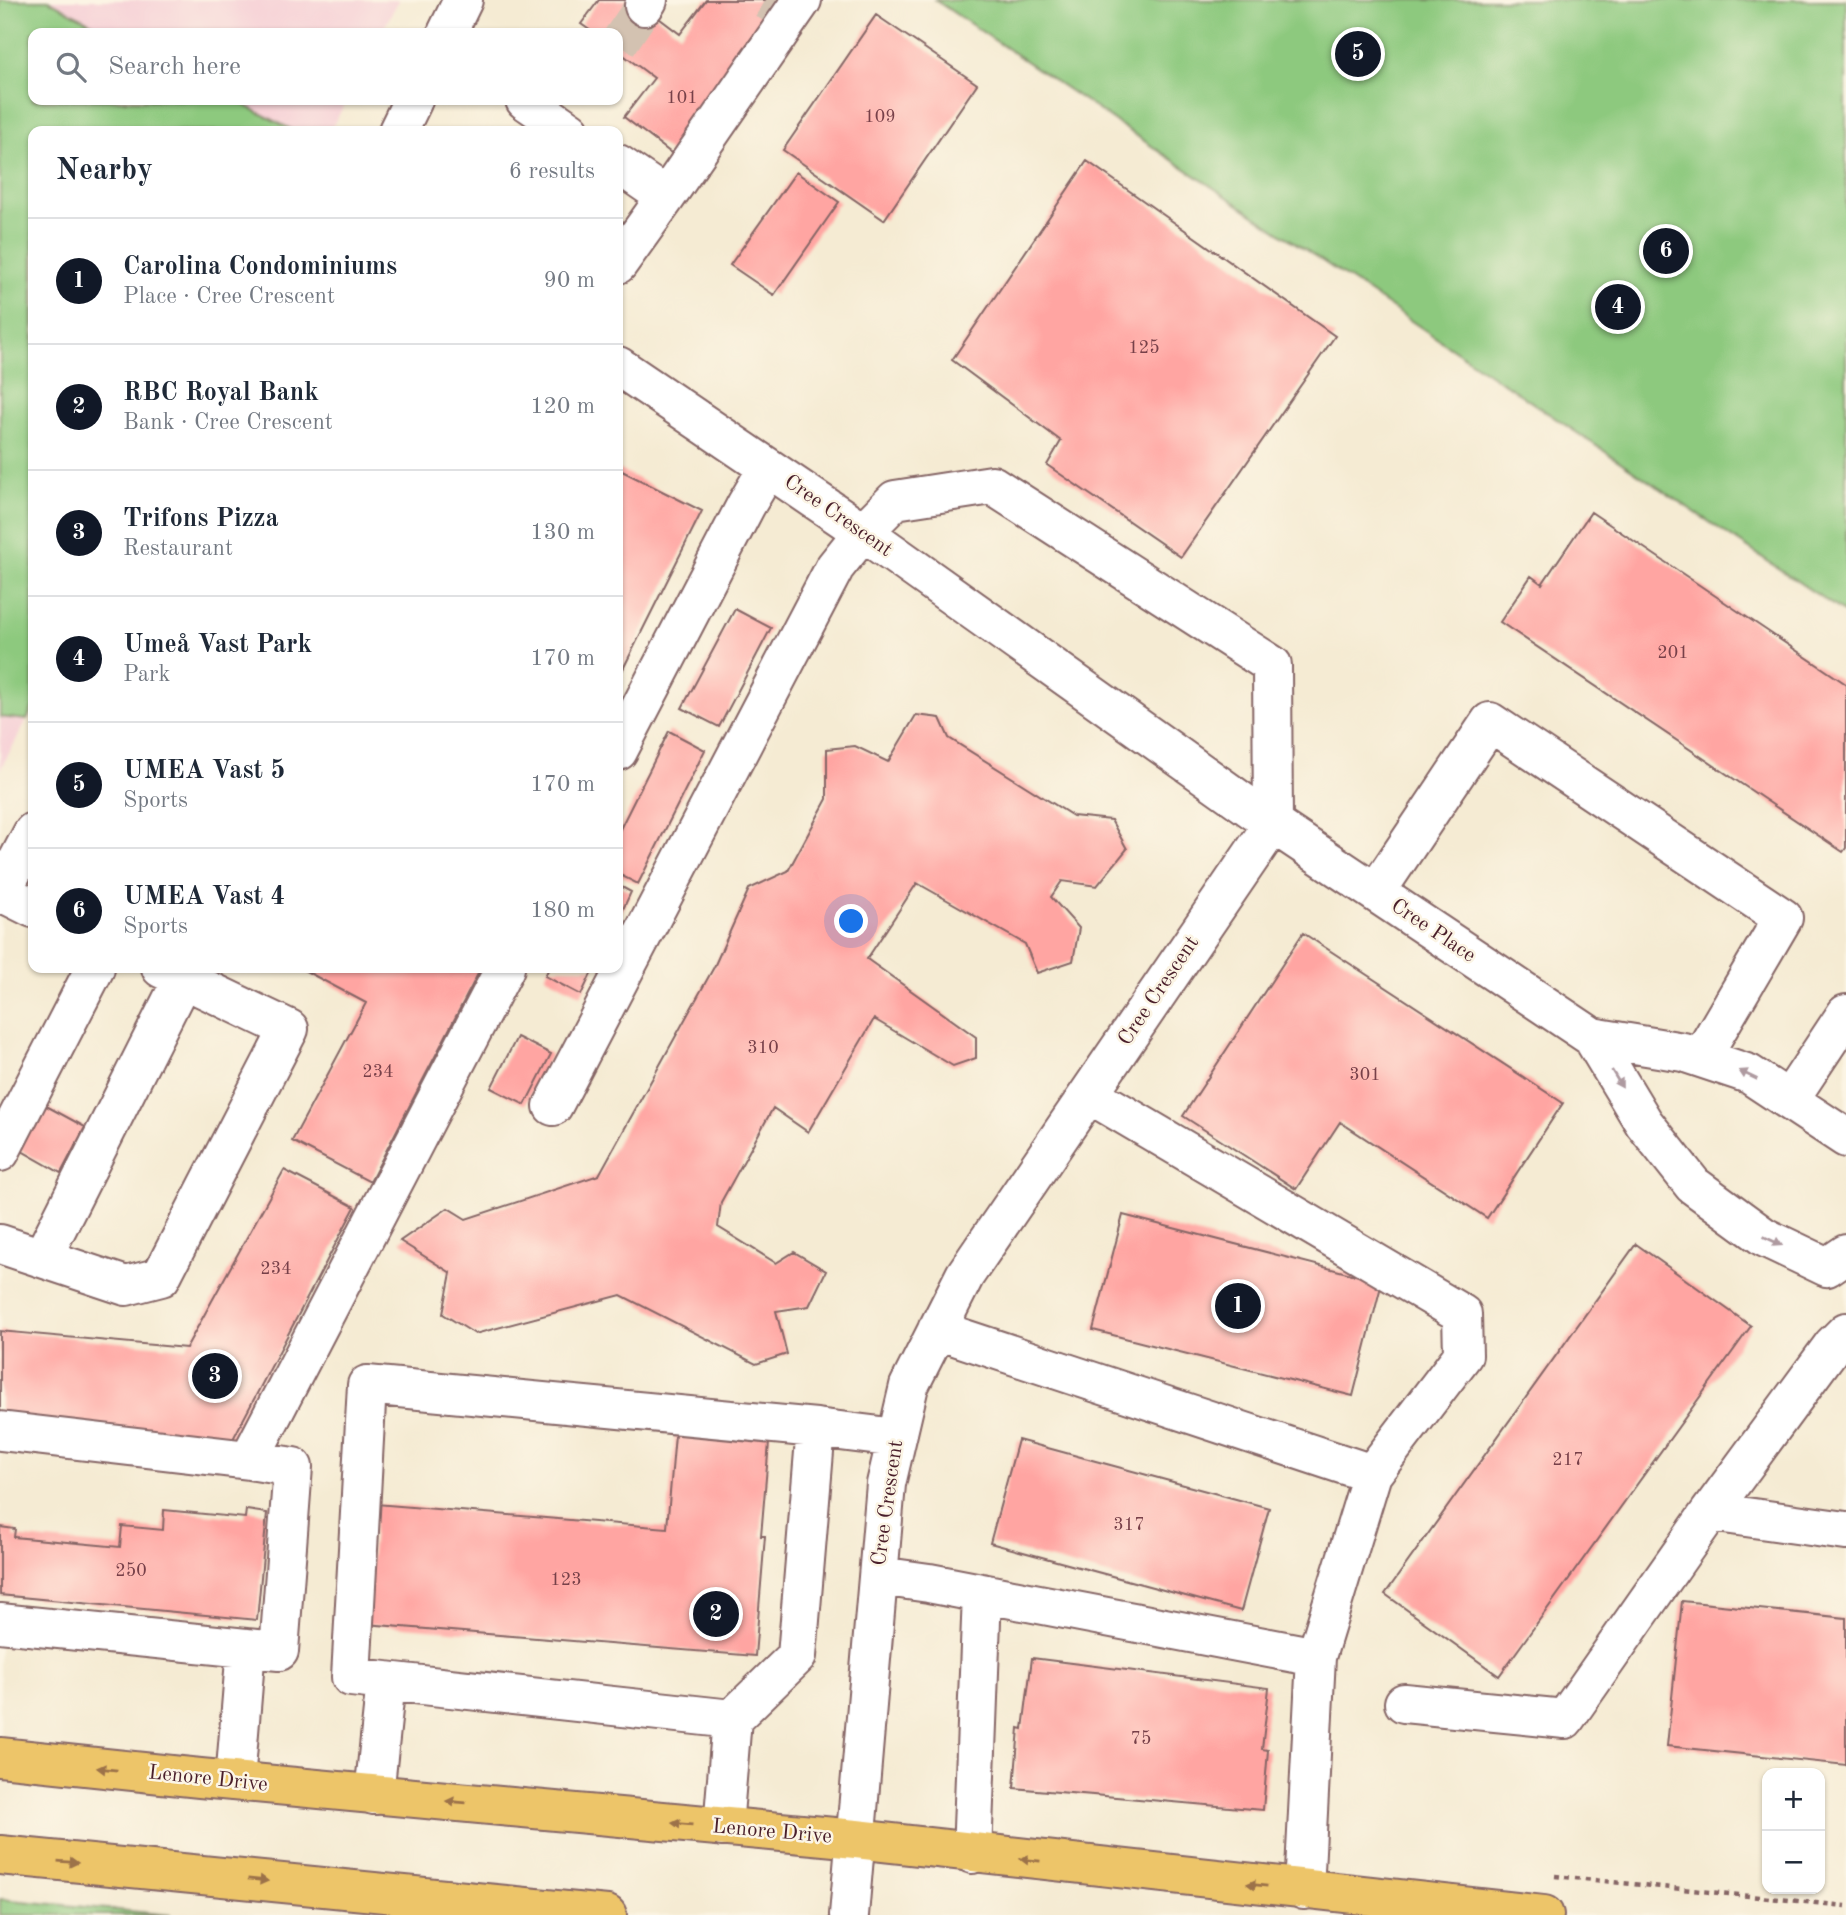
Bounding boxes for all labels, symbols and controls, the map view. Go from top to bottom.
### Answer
search box [28,28,623,105]
pin: 5 [1335,28,1381,80]
icon: search [52,48,90,86]
text: Search here [108,54,241,80]
house number: 101 [666,89,698,107]
house number: 109 [864,108,896,126]
text: Nearby [56,156,153,186]
text: 6 results [509,160,595,183]
pin: 6 [1643,225,1689,277]
text: Carolina Condominiums [123,254,397,280]
text: 1 [72,269,86,292]
text: 90 m [544,269,595,292]
pin: 4 [1595,281,1641,333]
text: Place · Cree Crescent [123,285,335,308]
house number: 125 [1128,339,1160,357]
text: RBC Royal Bank [123,380,319,406]
text: 2 [72,395,86,418]
text: 120 m [530,395,595,418]
text: Bank · Cree Crescent [123,411,333,434]
street label: Cree Crescent [780,471,896,561]
text: Trifons Pizza [123,506,279,532]
text: 3 [72,521,86,544]
text: 130 m [530,521,595,544]
text: Restaurant [123,537,233,560]
text: Umeå Vast Park [123,632,312,658]
house number: 201 [1657,644,1689,662]
text: 4 [72,647,86,670]
text: 170 m [530,647,595,670]
text: Park [123,663,170,686]
text: UMEA Vast 5 [123,758,285,784]
text: 5 [72,773,86,796]
text: 170 m [530,773,595,796]
text: Sports [123,789,188,812]
text: UMEA Vast 4 [123,884,285,910]
street label: Cree Place [1387,895,1479,967]
text: 6 [72,899,86,922]
text: 180 m [530,899,595,922]
your location [834,904,868,938]
text: Sports [123,915,188,938]
street label: Cree Crescent [1115,933,1203,1049]
house number: 310 [747,1039,779,1057]
house number: 234 [362,1063,394,1081]
house number: 301 [1349,1066,1381,1084]
one-way arrow [1738,1069,1758,1080]
one-way arrow [1611,1070,1624,1089]
one-way arrow [1763,1235,1783,1246]
house number: 234 [260,1260,292,1278]
pin: 1 [1215,1280,1261,1332]
pin: 3 [192,1350,238,1402]
street label: Cree Crescent [869,1439,907,1567]
house number: 217 [1552,1451,1584,1469]
house number: 317 [1113,1516,1145,1534]
house number: 250 [115,1562,147,1580]
house number: 123 [550,1571,582,1589]
pin: 2 [693,1588,739,1640]
house number: 75 [1131,1730,1151,1748]
street label: Lenore Drive [147,1762,269,1796]
one-way arrow [96,1763,118,1774]
map controls [1762,1768,1825,1894]
button: + [1762,1768,1825,1831]
one-way arrow [445,1797,467,1808]
street label: Lenore Drive [711,1816,833,1848]
one-way arrow [671,1818,693,1829]
button: − [1762,1831,1825,1894]
one-way arrow [1019,1854,1041,1865]
one-way arrow [57,1856,79,1867]
one-way arrow [247,1875,269,1886]
one-way arrow [1245,1879,1267,1890]

